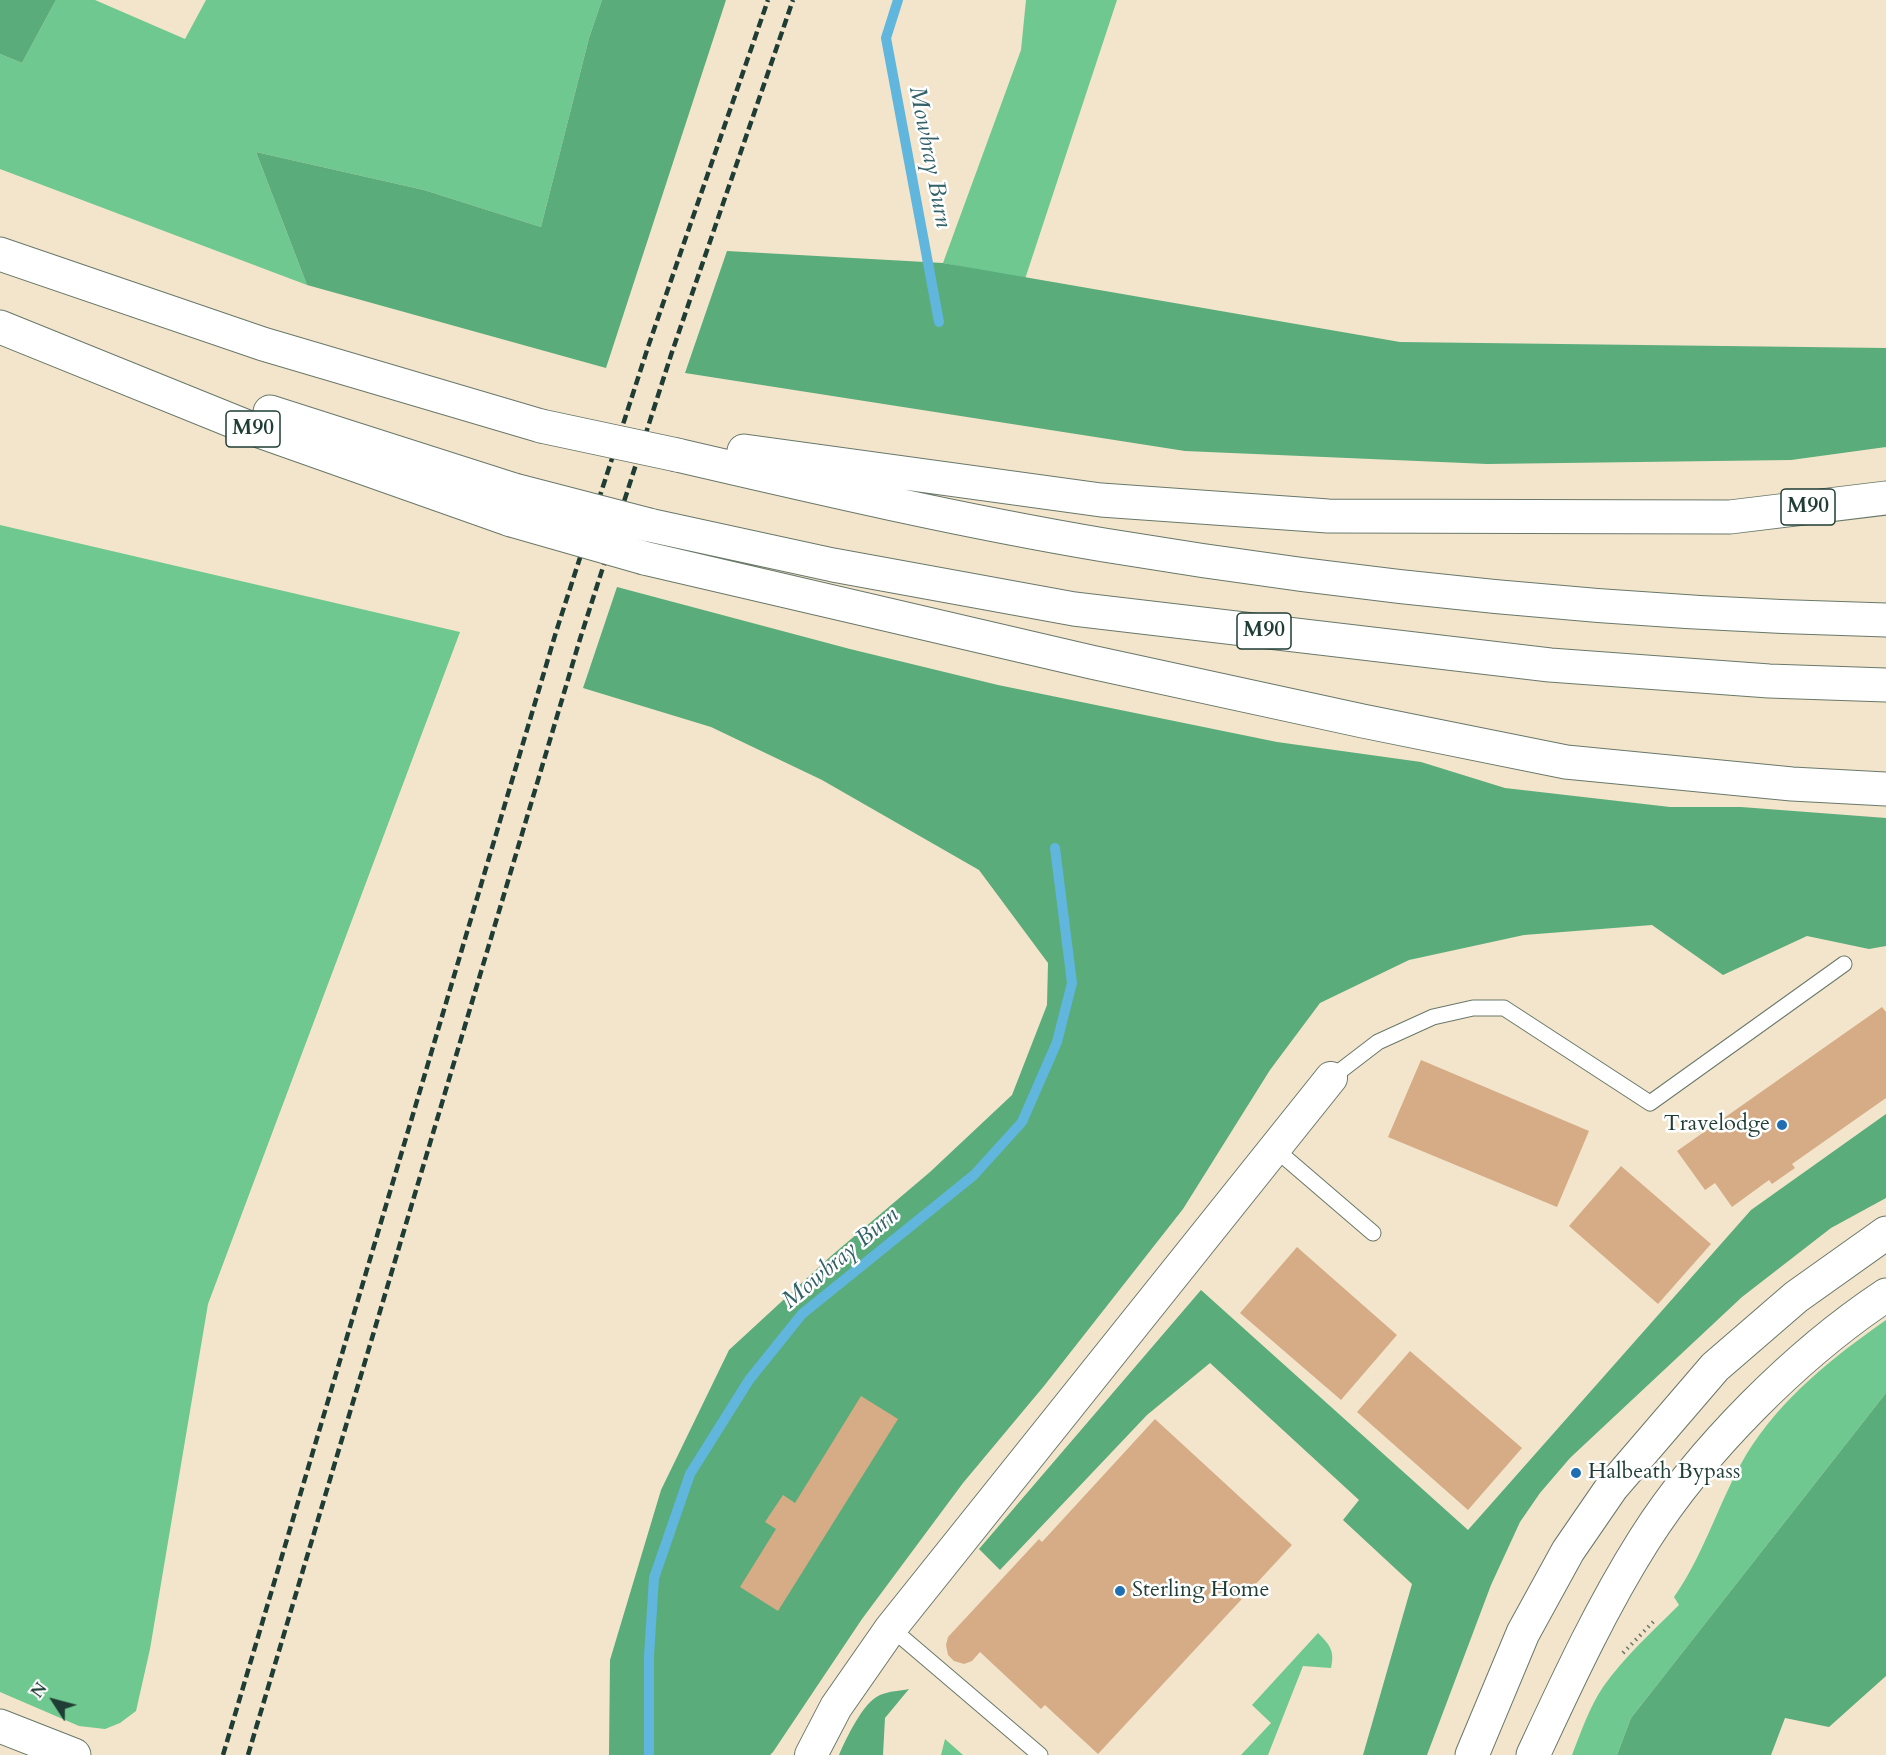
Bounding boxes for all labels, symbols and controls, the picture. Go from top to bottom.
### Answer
water label: Mowbray Burn [901,84,957,230]
road number: M90 [226,411,280,447]
road number: M90 [1781,489,1835,525]
road number: M90 [1237,613,1291,649]
place label: Travelodge [1664,1112,1770,1138]
marker: Travelodge [1775,1118,1789,1132]
water label: Mowbray Burn [777,1202,905,1316]
place label: Halbeath Bypass [1588,1460,1740,1486]
marker: Halbeath Bypass [1569,1466,1583,1480]
place label: Sterling Home [1132,1578,1269,1604]
marker: Sterling Home [1113,1584,1127,1598]
north arrow [24,1671,84,1731]
text: N [26,1678,52,1703]

